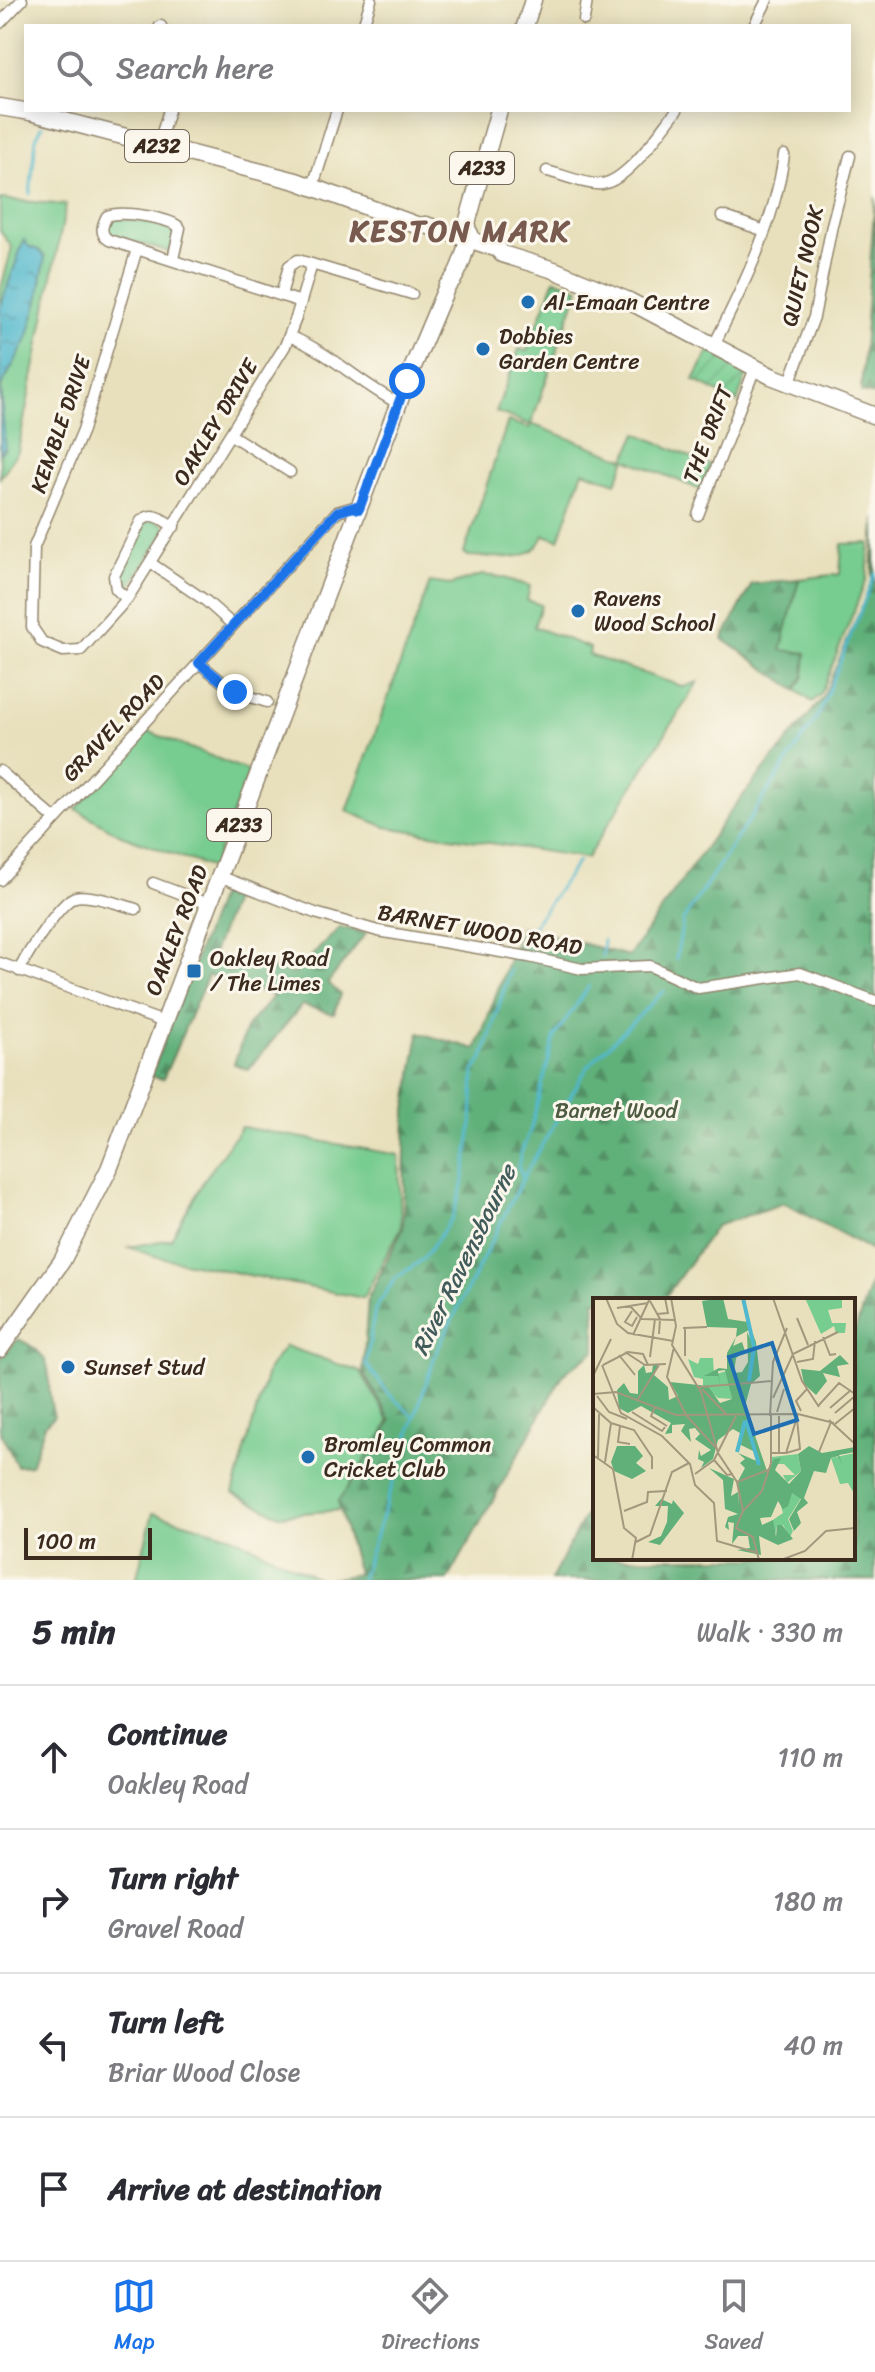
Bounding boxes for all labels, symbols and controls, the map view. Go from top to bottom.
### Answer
search box [24,24,851,112]
text: Search here [116,41,274,95]
icon: search [52,46,96,90]
road number: A232 [125,130,189,162]
road number: A233 [450,152,514,184]
street label: QUIET NOOK [770,200,836,330]
district label: KESTON MARK [348,204,571,258]
place label: Al-Emaan Centre [543,283,710,322]
marker: Al-Emaan Centre [519,293,537,311]
place label: Dobbies Garden Centre [499,317,639,381]
marker: Dobbies Garden Centre [474,340,492,358]
street label: KEMBLE DRIVE [19,348,103,498]
street label: OAKLEY DRIVE [162,350,270,493]
route start [389,363,425,399]
street label: THE DRIFT [671,379,744,489]
place label: Ravens Wood School [594,579,716,643]
marker: Ravens Wood School [569,602,587,620]
street label: GRAVEL ROAD [52,664,175,791]
route end [217,674,253,710]
road number: A233 [207,809,271,841]
street label: OAKLEY ROAD [134,859,219,1001]
street label: BARNET WOOD ROAD [375,892,585,967]
place label: Oakley Road / The Limes [210,939,330,1003]
marker: Oakley Road / The Limes [185,962,203,980]
park label: Barnet Wood [555,1091,679,1130]
water label: River Ravensbourne [400,1155,530,1363]
inset map [593,1298,855,1560]
place label: Sunset Stud [84,1348,206,1387]
marker: Sunset Stud [59,1358,77,1376]
place label: Bromley Common Cricket Club [324,1425,491,1489]
marker: Bromley Common Cricket Club [299,1448,317,1466]
text: 100 m [36,1522,96,1561]
scale bar [24,1524,152,1560]
text: 5 min [32,1602,115,1662]
text: Walk · 330 m [696,1609,843,1655]
text: Continue [108,1707,227,1761]
text: 110 m [778,1734,843,1780]
icon: ahead [32,1735,76,1779]
text: Oakley Road [108,1761,248,1807]
text: Turn right [108,1851,238,1905]
text: 180 m [773,1878,843,1924]
icon: right [32,1879,76,1923]
text: Gravel Road [108,1905,243,1951]
text: Turn left [108,1995,224,2049]
text: 40 m [784,2022,843,2068]
icon: left [32,2023,76,2067]
text: Briar Wood Close [108,2049,300,2095]
text: Arrive at destination [108,2162,382,2216]
icon: arrive [32,2167,76,2211]
tab: Map [112,2274,156,2361]
tab: Directions [381,2274,480,2361]
tab: Saved [705,2274,763,2361]

